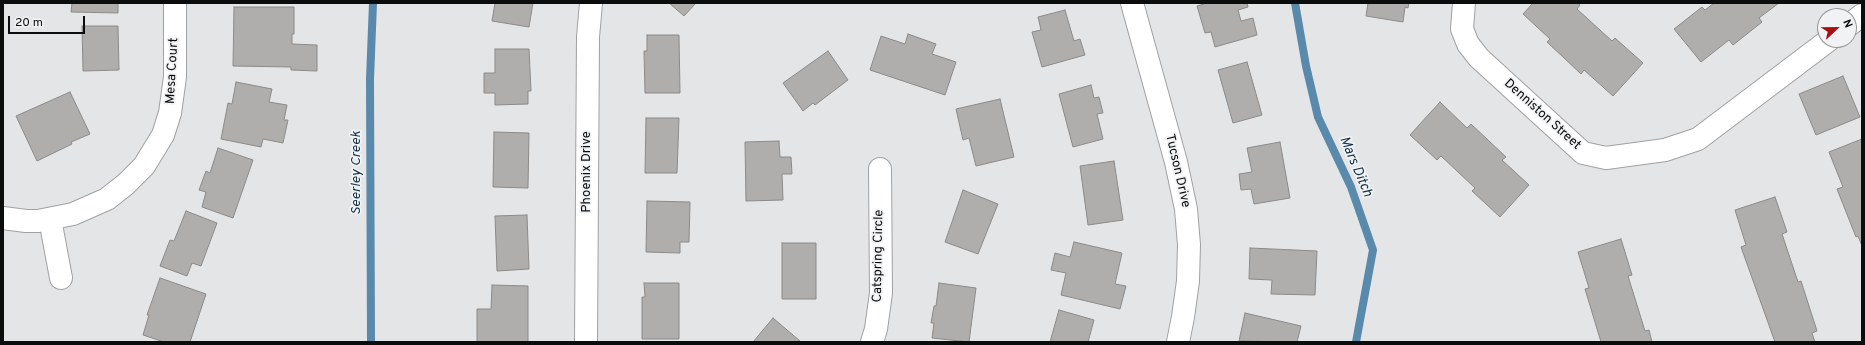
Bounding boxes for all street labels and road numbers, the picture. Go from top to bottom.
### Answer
street label: Mesa Court [163,37,183,105]
street label: Denniston Street [1500,76,1584,154]
street label: Phoenix Drive [579,131,595,213]
street label: Tucson Drive [1161,133,1193,209]
street label: Catspring Circle [870,209,888,303]

